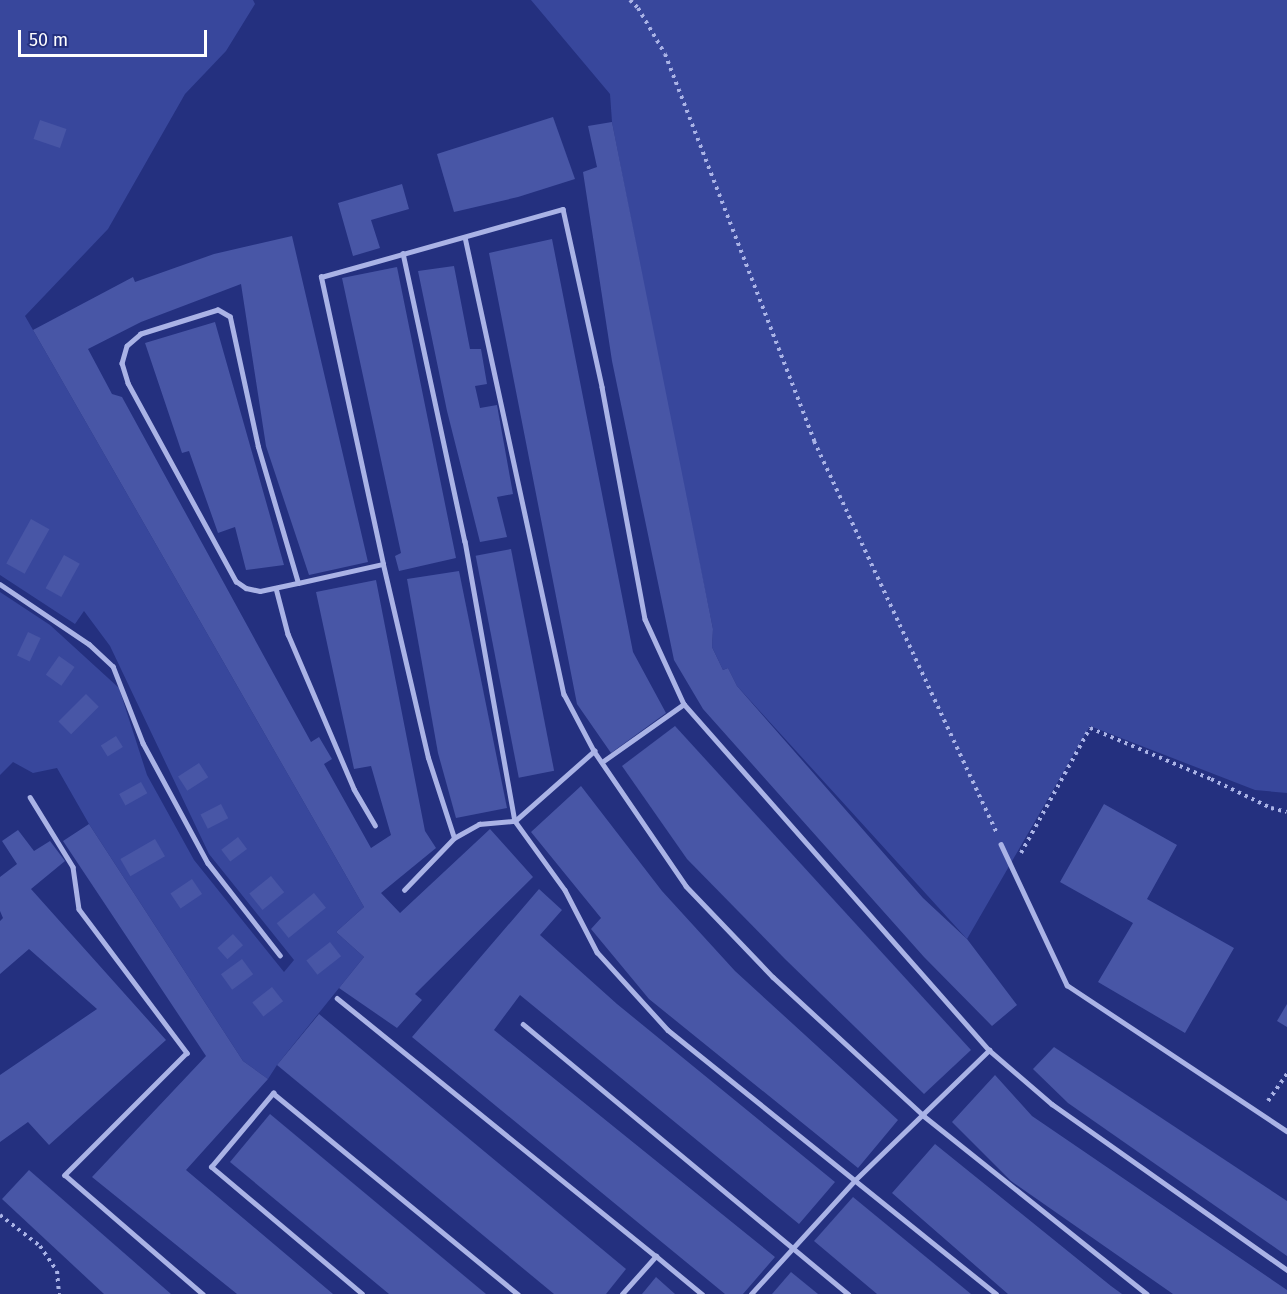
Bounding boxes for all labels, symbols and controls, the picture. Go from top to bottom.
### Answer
scale bar [21,18,210,56]
text: 50 m [29,29,68,51]

